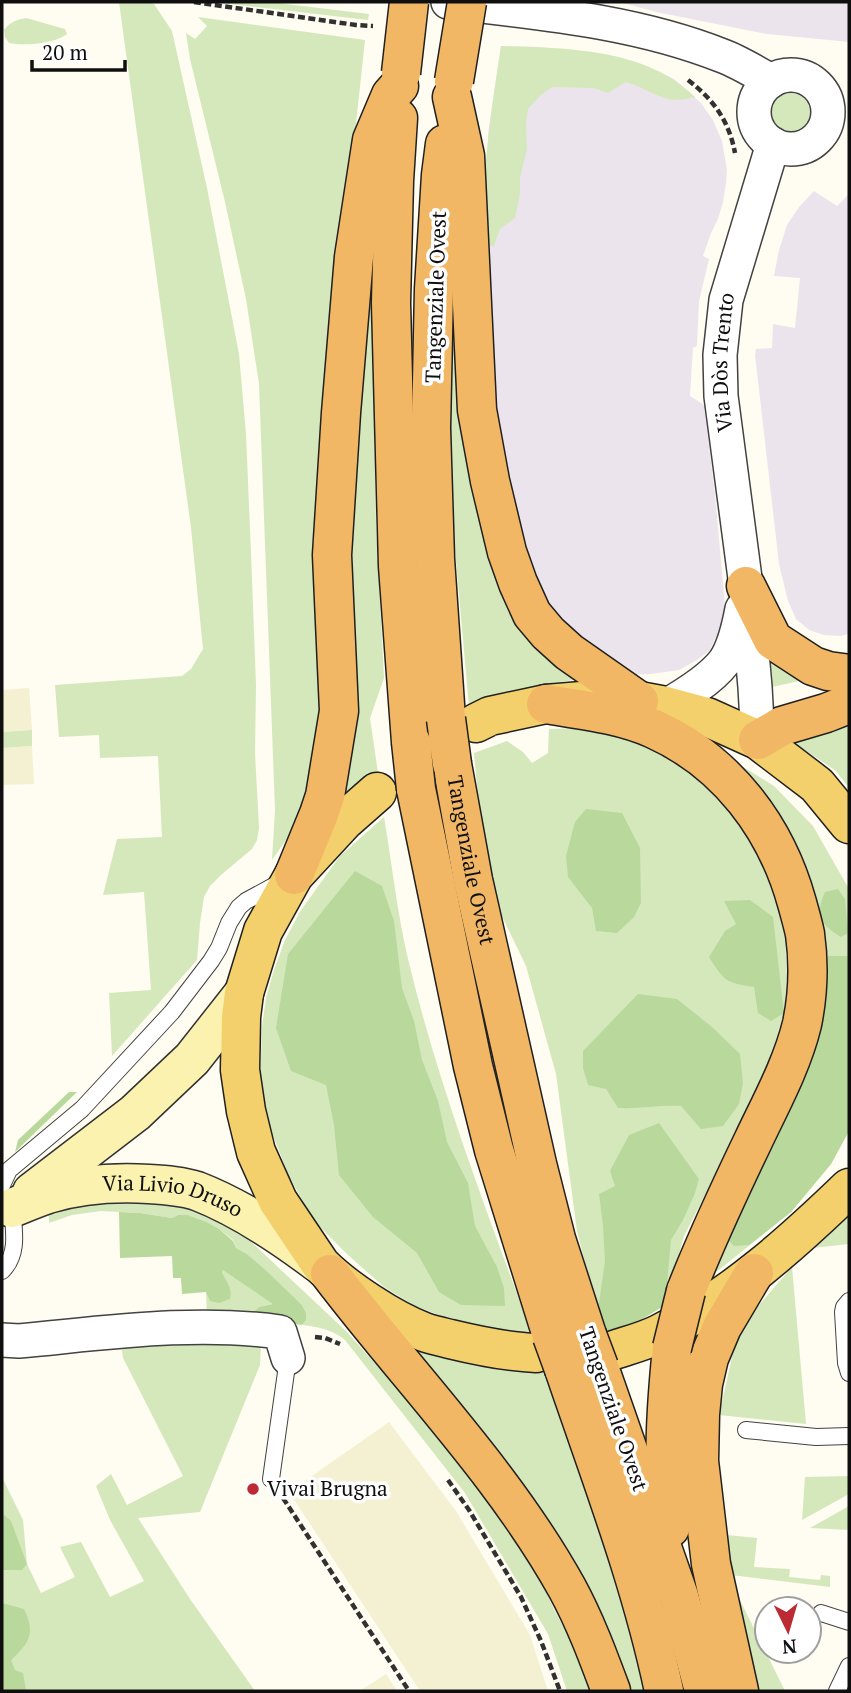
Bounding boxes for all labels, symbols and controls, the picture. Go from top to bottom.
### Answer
scale bar [32,28,124,72]
text: 20 m [42,38,88,66]
street label: Tangenziale Ovest [418,210,452,383]
street label: Via Dòs Trento [705,288,741,434]
street label: Tangenziale Ovest [441,773,502,948]
street label: Via Livio Druso [102,1168,248,1223]
street label: Tangenziale Ovest [573,1323,655,1495]
place label: Vivai Brugna [267,1474,388,1502]
marker: Vivai Brugna [245,1481,261,1497]
north arrow [753,1595,823,1665]
text: N [781,1634,798,1661]

